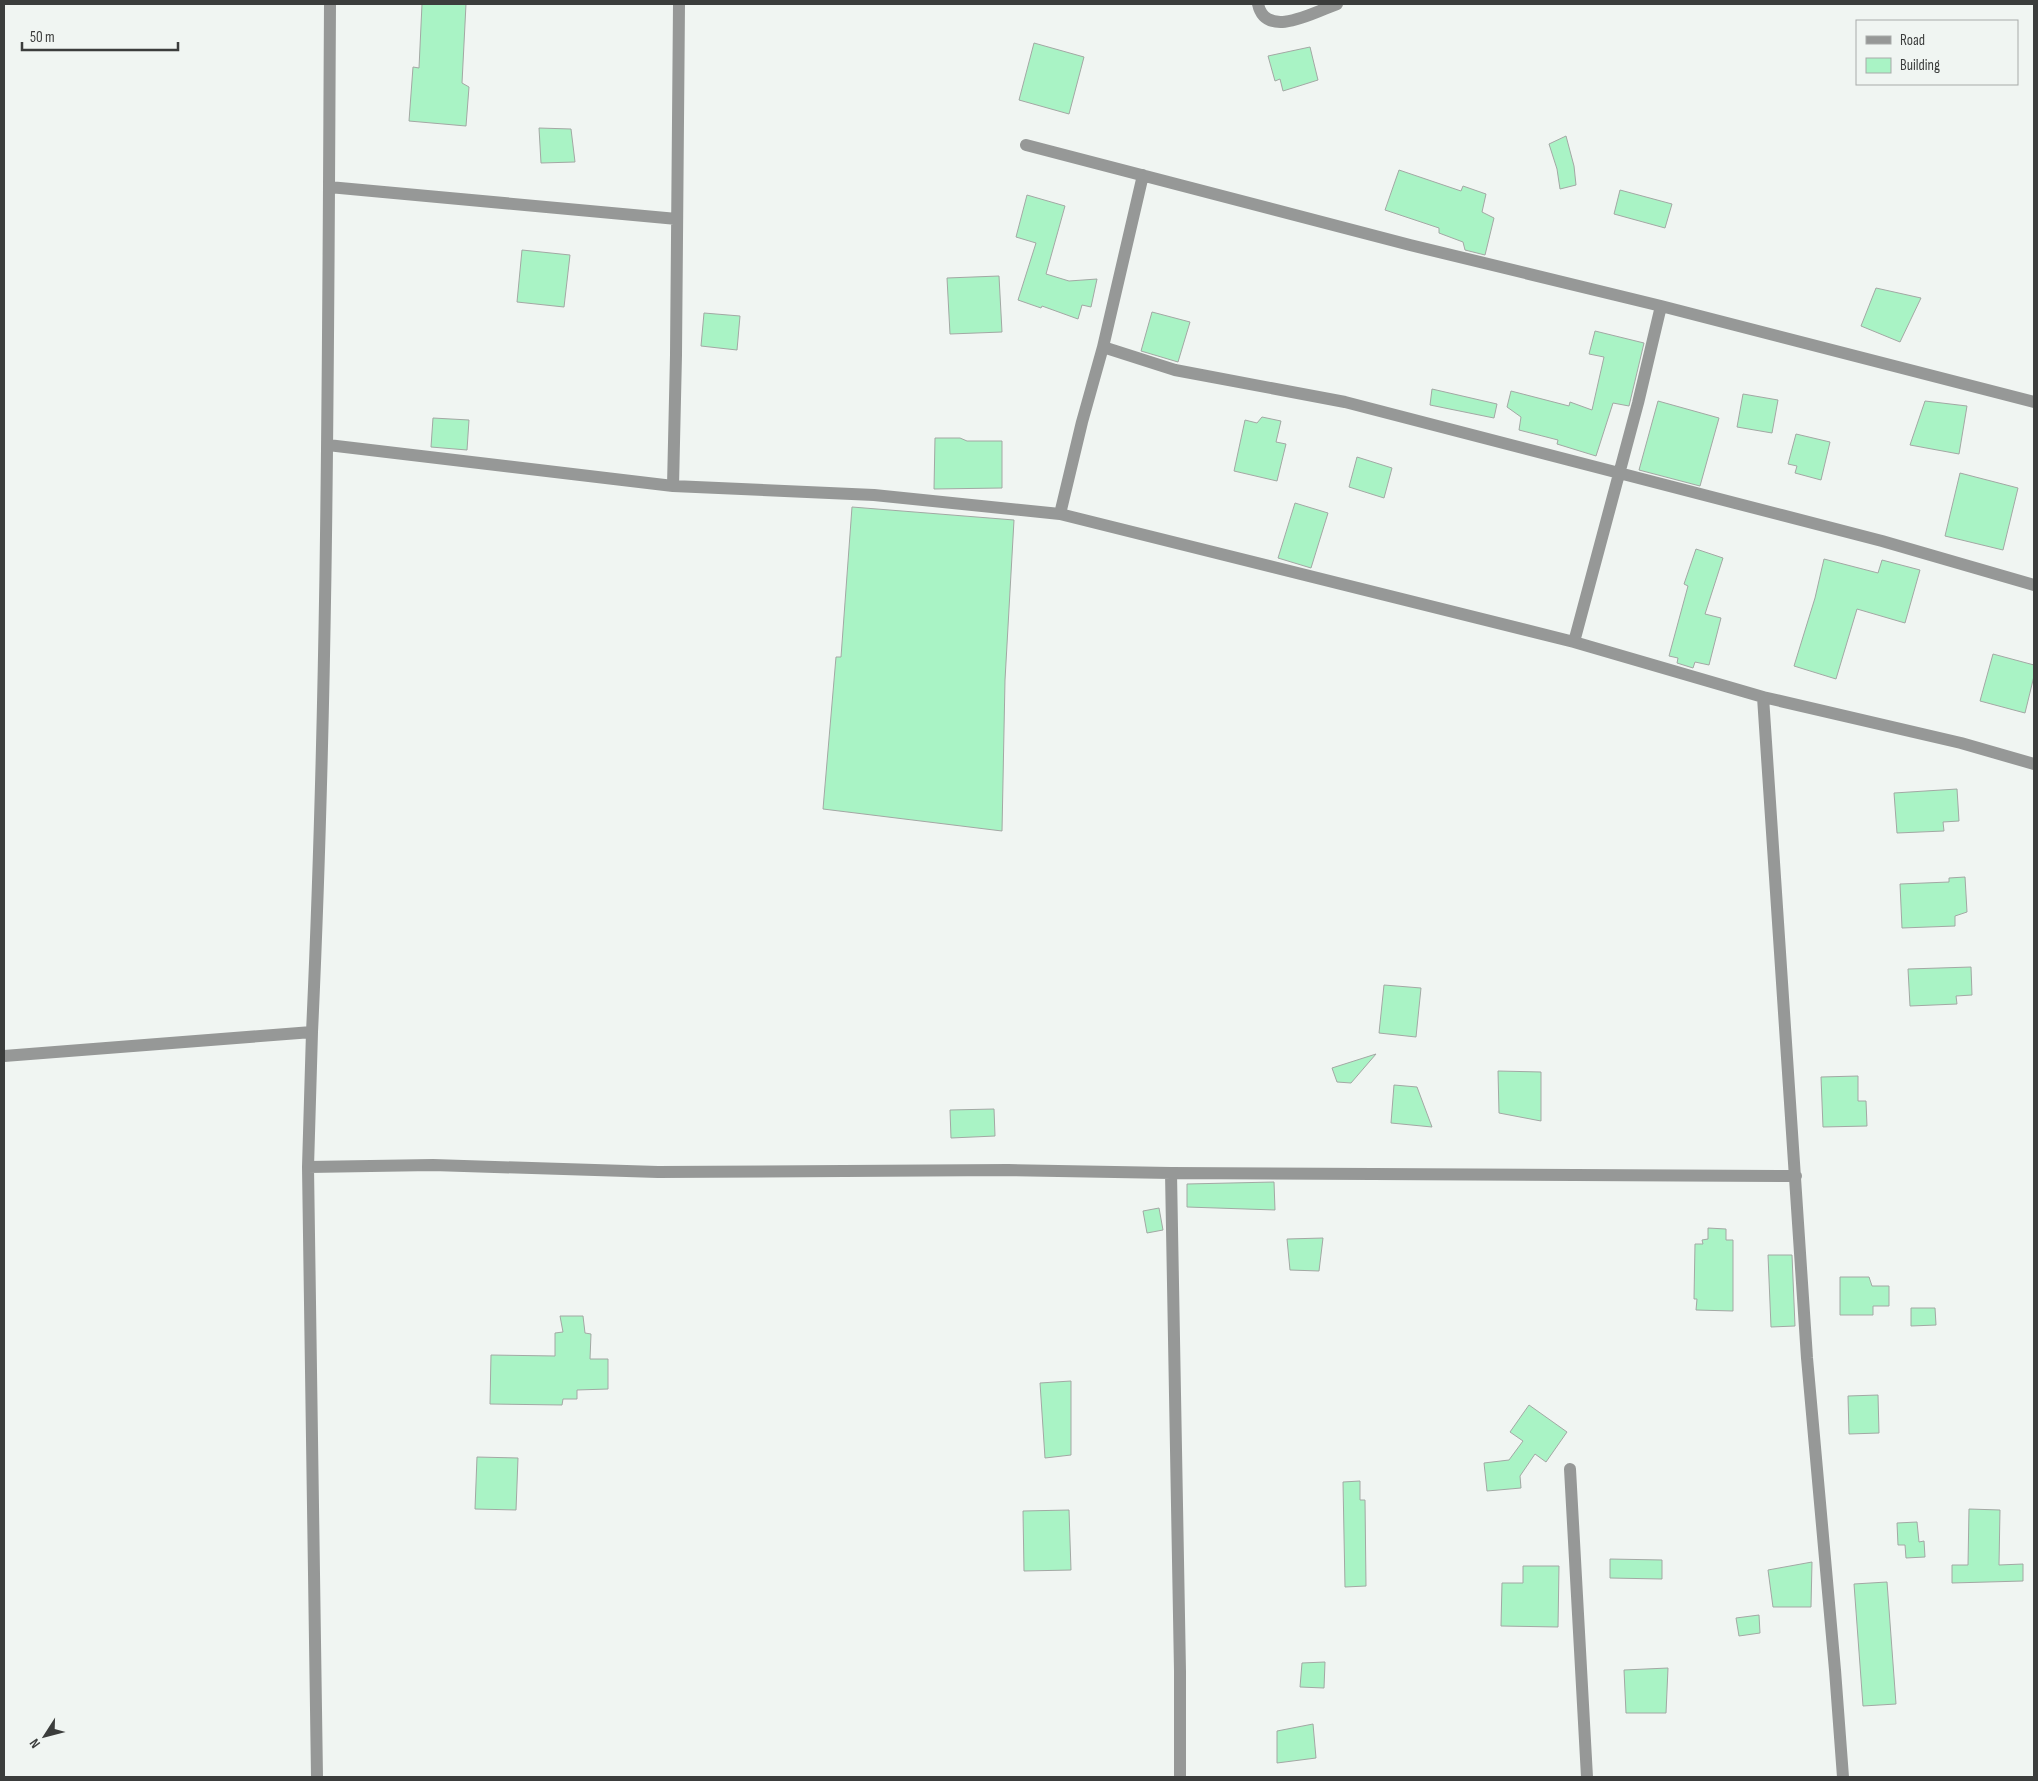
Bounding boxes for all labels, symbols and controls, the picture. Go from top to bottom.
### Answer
scale bar [22,20,179,52]
legend [1856,20,2018,85]
text: 50 m [30,28,55,47]
text: Road [1900,31,1925,50]
text: Building [1900,56,1940,75]
north arrow [20,1711,70,1761]
text: N [26,1735,44,1751]

